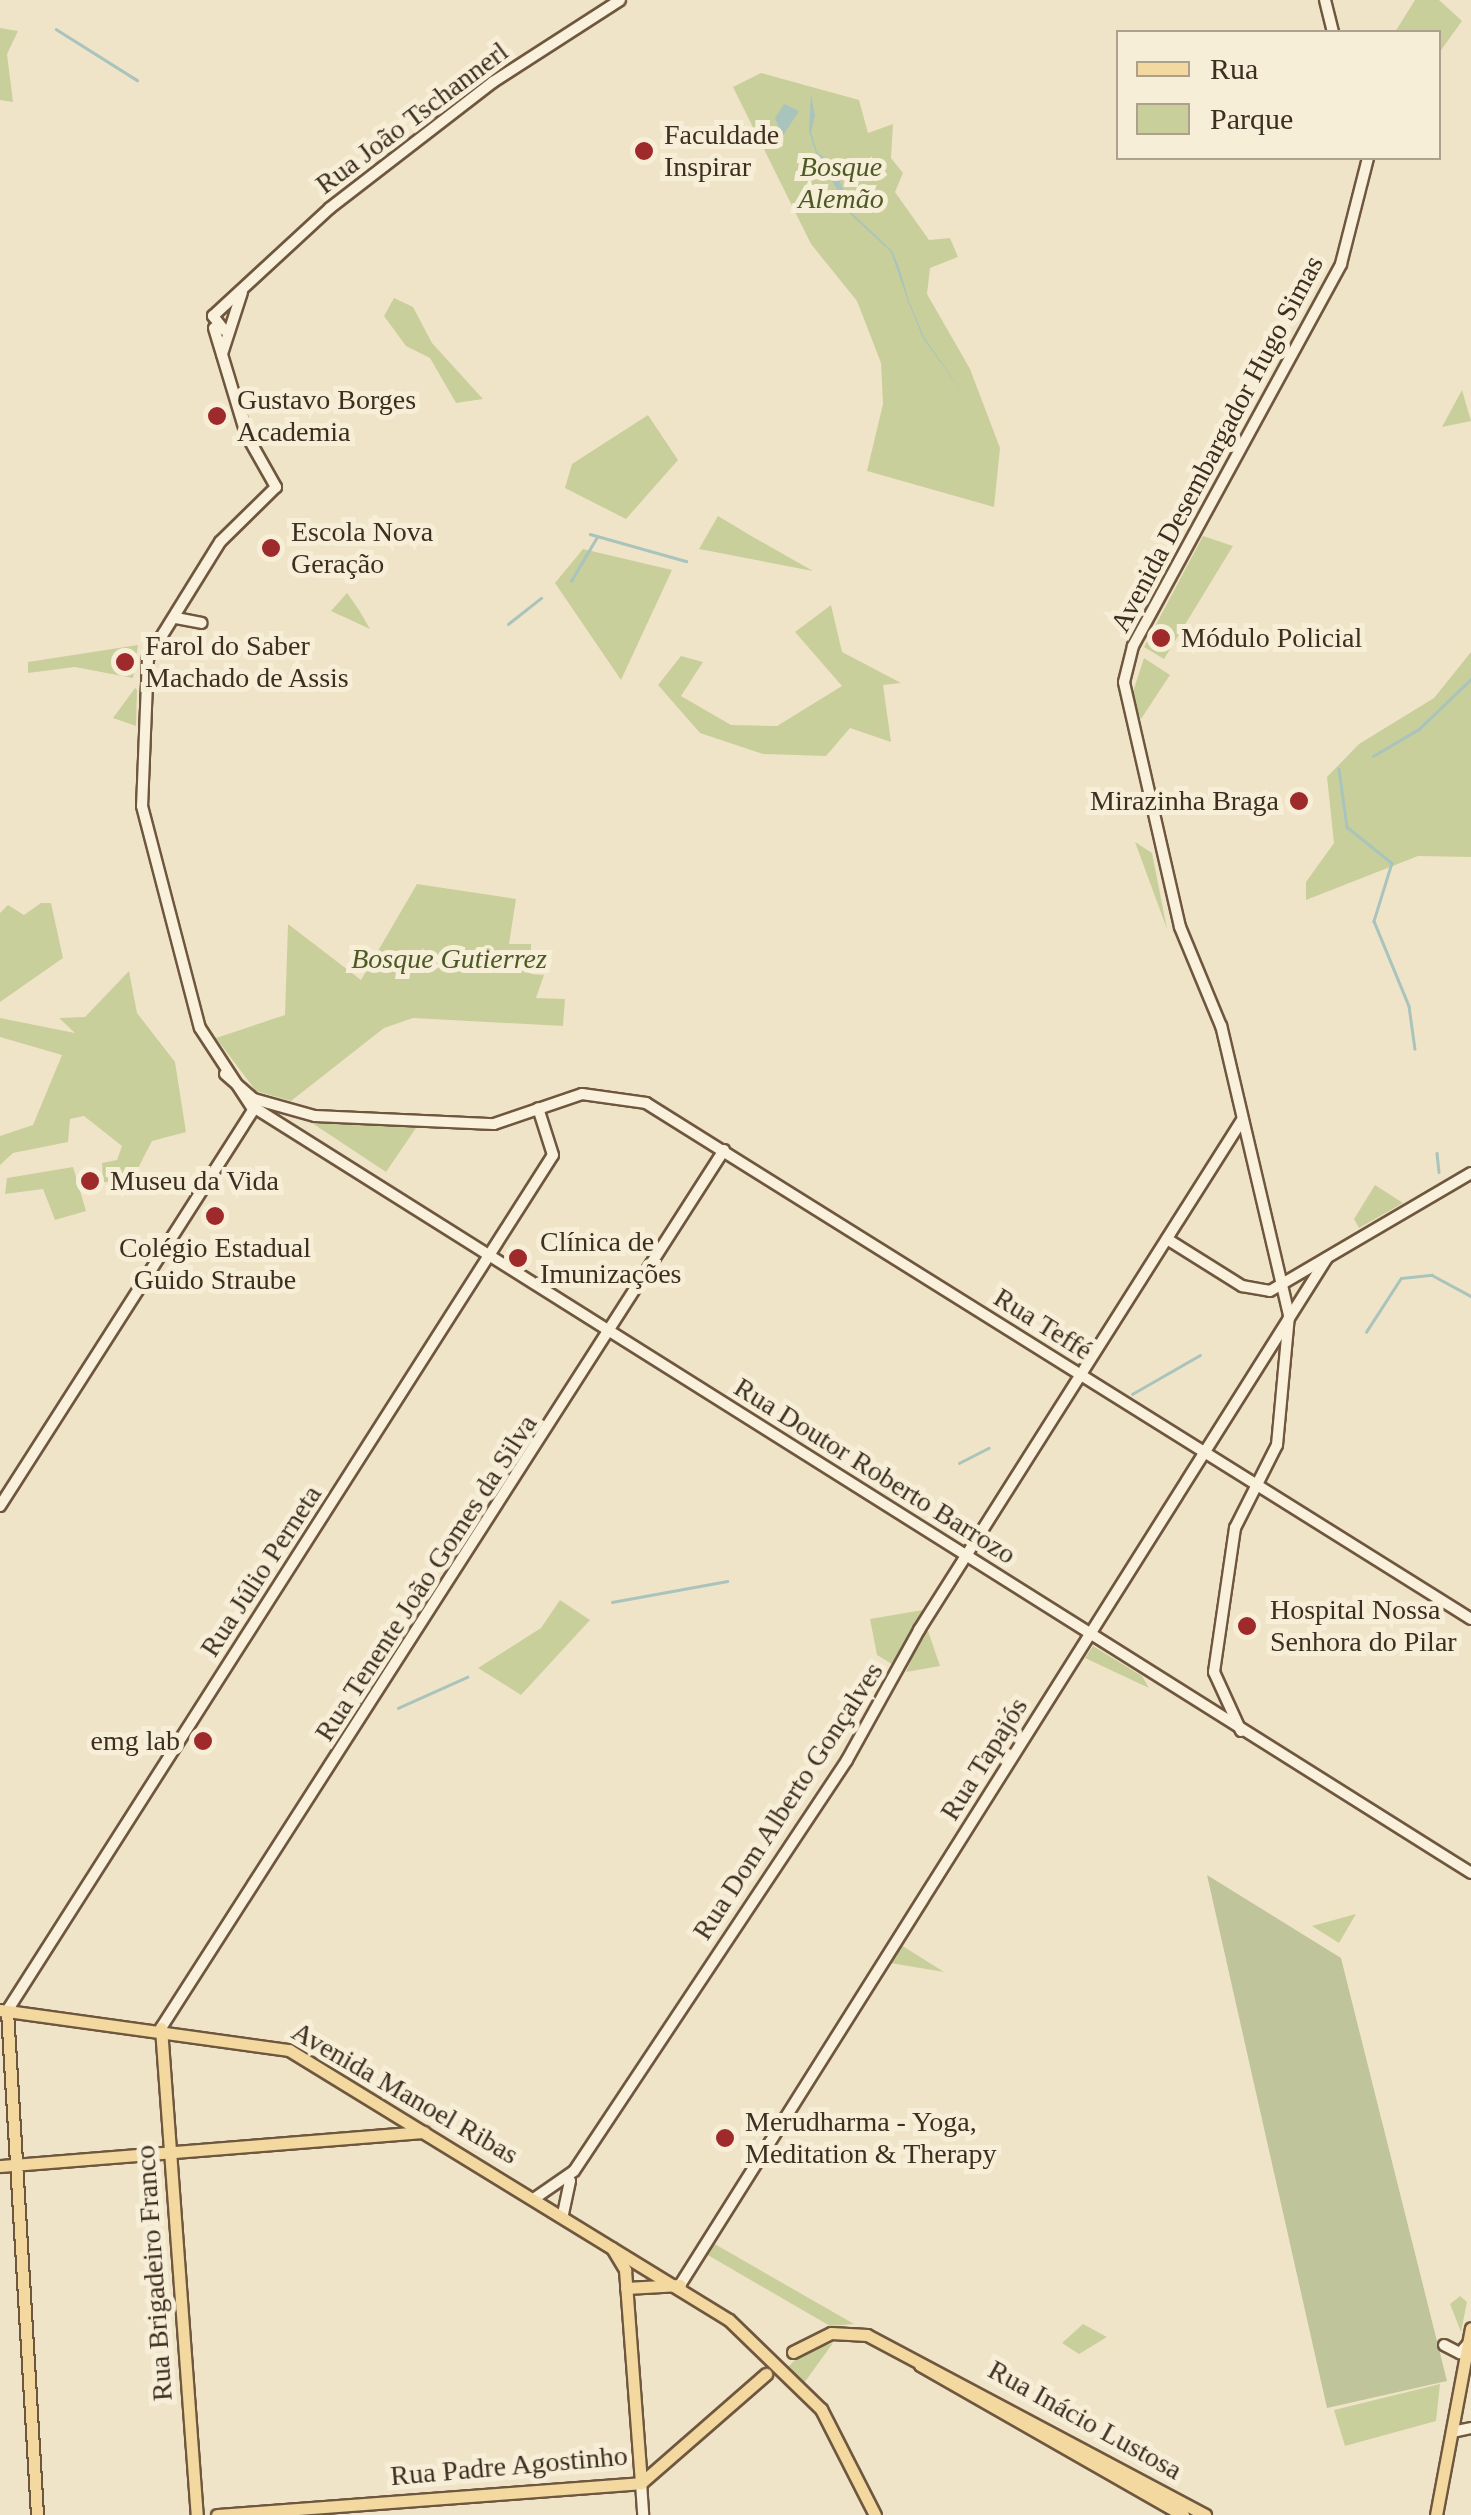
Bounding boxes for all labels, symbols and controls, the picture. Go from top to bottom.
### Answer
legend [1116,30,1441,160]
street label: Rua João Tschannerl [309,35,515,201]
text: Rua [1210,52,1258,85]
text: Parque [1210,102,1293,135]
place label: Faculdade Inspirar [664,118,779,184]
marker: Faculdade Inspirar [633,140,655,162]
park label: Bosque Alemão [798,150,884,216]
street label: Avenida Desembargador Hugo Simas [1103,250,1331,638]
place label: Gustavo Borges Academia [237,383,416,449]
marker: Gustavo Borges Academia [206,405,228,427]
place label: Escola Nova Geração [291,515,433,581]
marker: Escola Nova Geração [260,537,282,559]
place label: Módulo Policial [1181,621,1362,655]
marker: Módulo Policial [1150,627,1172,649]
place label: Farol do Saber Machado de Assis [145,629,350,695]
marker: Farol do Saber Machado de Assis [114,651,136,673]
place label: Mirazinha Braga [1090,784,1279,818]
marker: Mirazinha Braga [1288,790,1310,812]
park label: Bosque Gutierrez [351,942,547,976]
place label: Museu da Vida [110,1164,279,1198]
marker: Museu da Vida [79,1170,101,1192]
marker: Colégio Estadual Guido Straube [204,1205,226,1227]
place label: Clínica de Imunizações [540,1225,681,1291]
place label: Colégio Estadual Guido Straube [119,1231,311,1297]
marker: Clínica de Imunizações [505,1245,531,1271]
street label: Rua Teffé [987,1281,1099,1367]
street label: Rua Doutor Roberto Barrozo [728,1370,1022,1572]
street label: Rua Tenente João Gomes da Silva [308,1408,544,1748]
street label: Rua Júlio Perneta [193,1479,329,1663]
place label: Hospital Nossa Senhora do Pilar [1270,1593,1457,1659]
marker: Hospital Nossa Senhora do Pilar [1234,1613,1260,1639]
street label: Rua Dom Alberto Gonçalves [685,1655,891,1947]
street label: Rua Tapajós [933,1691,1035,1827]
place label: emg lab [91,1724,180,1758]
marker: emg lab [190,1728,216,1754]
street label: Avenida Manoel Ribas [286,2014,524,2172]
place label: Merudharma - Yoga, Meditation & Therapy [745,2105,997,2171]
marker: Merudharma - Yoga, Meditation & Therapy [714,2127,736,2149]
street label: Rua Brigadeiro Franco [128,2144,180,2402]
street label: Rua Inácio Lustosa [982,2353,1188,2487]
street label: Rua Padre Agostinho [388,2439,630,2493]

